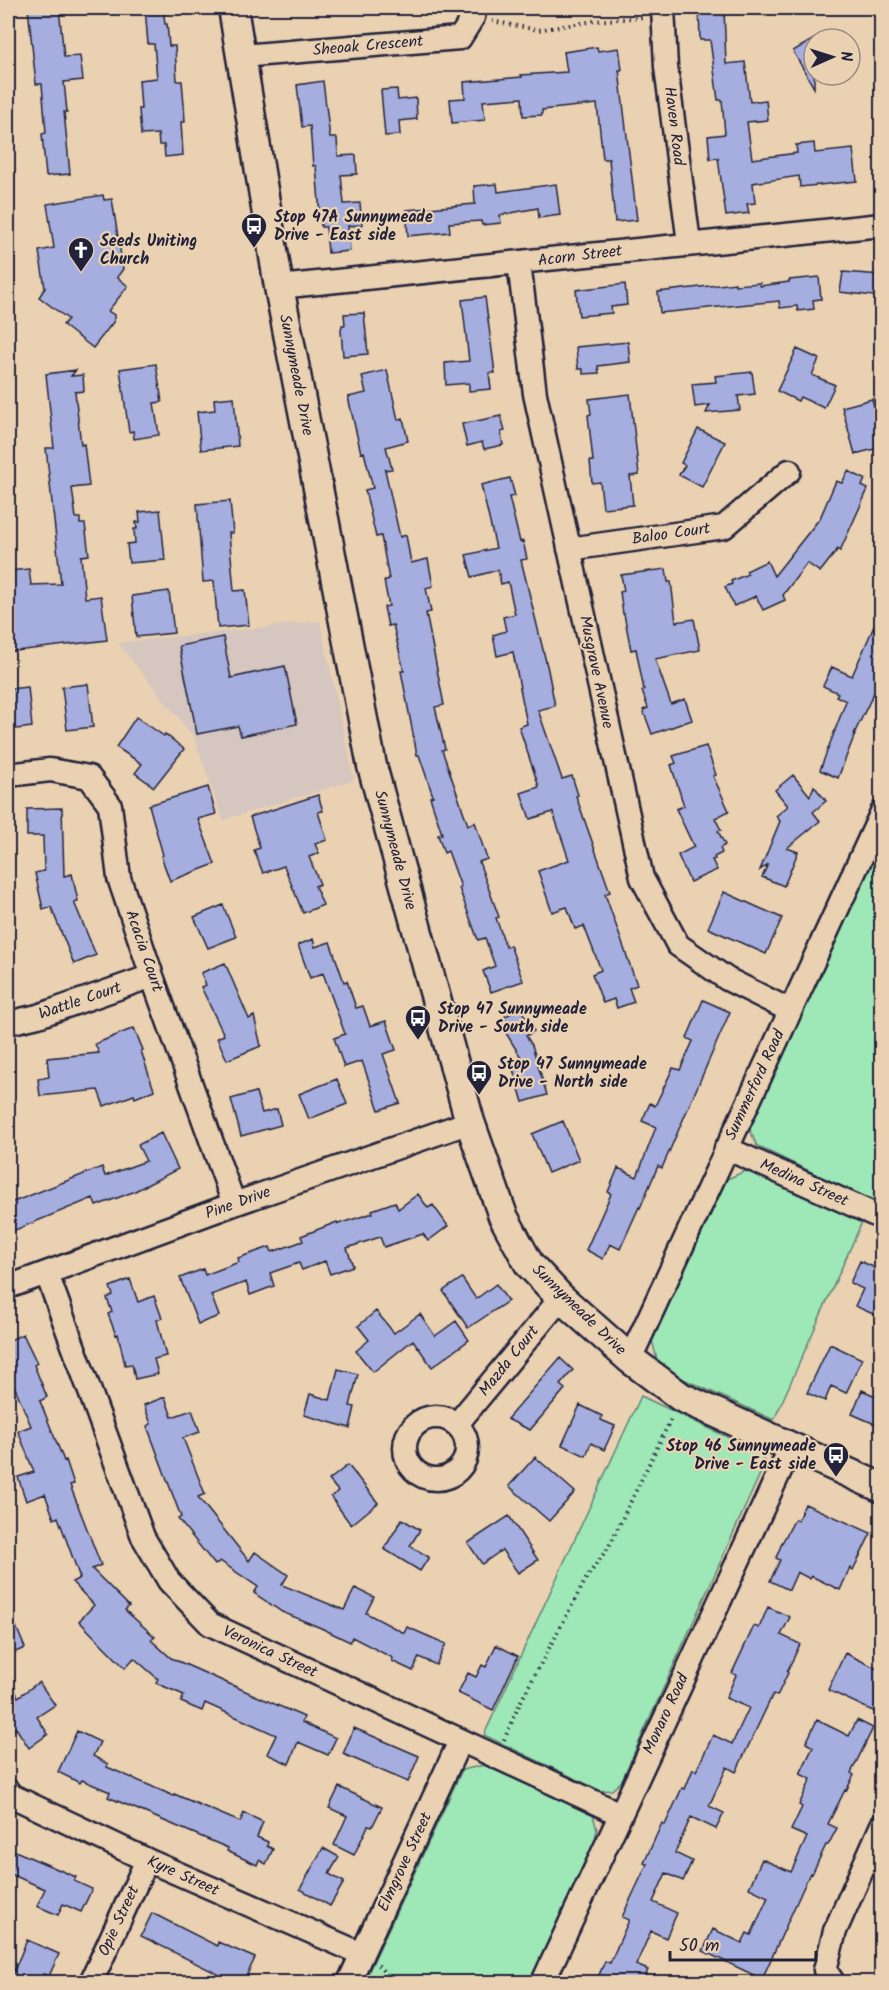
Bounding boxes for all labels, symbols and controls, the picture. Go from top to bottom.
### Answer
north arrow [802,27,862,87]
street label: Sheoak Crescent [312,29,425,63]
text: N [833,51,858,62]
street label: Haven Road [657,85,691,168]
place label: Stop 47A Sunnymeade Drive - East side [274,205,433,248]
bus stop icon: Stop 47A Sunnymeade Drive - East side [239,211,269,249]
place label: Seeds Uniting Church [100,229,197,272]
church icon: Seeds Uniting Church [66,235,96,273]
street label: Acorn Street [536,238,624,274]
street label: Sunnymeade Drive [272,312,320,438]
street label: Baloo Court [630,516,712,552]
street label: Musgrave Avenue [572,613,620,731]
street label: Sunnymeade Drive [367,787,423,913]
street label: Acacia Court [118,907,170,996]
street label: Wattle Court [35,975,125,1027]
place label: Stop 47 Sunnymeade Drive - South side [438,997,587,1040]
bus stop icon: Stop 47 Sunnymeade Drive - South side [403,1003,433,1041]
street label: Summerford Road [718,1025,792,1144]
place label: Stop 47 Sunnymeade Drive - North side [498,1052,647,1095]
bus stop icon: Stop 47 Sunnymeade Drive - North side [464,1058,494,1096]
street label: Medina Street [756,1152,853,1214]
street label: Pine Drive [202,1180,274,1226]
street label: Sunnymeade Drive [526,1258,632,1362]
street label: Mazda Court [473,1319,546,1402]
place label: Stop 46 Sunnymeade Drive - East side [666,1434,816,1477]
bus stop icon: Stop 46 Sunnymeade Drive - East side [821,1440,851,1478]
street label: Veronica Street [218,1619,322,1685]
street label: Monaro Road [636,1668,696,1759]
street label: Elmgrove Street [371,1807,439,1916]
street label: Kyre Street [143,1849,224,1903]
street label: Opie Street [92,1881,147,1960]
scale bar [670,1924,816,1962]
text: 50 m [679,1932,719,1961]

